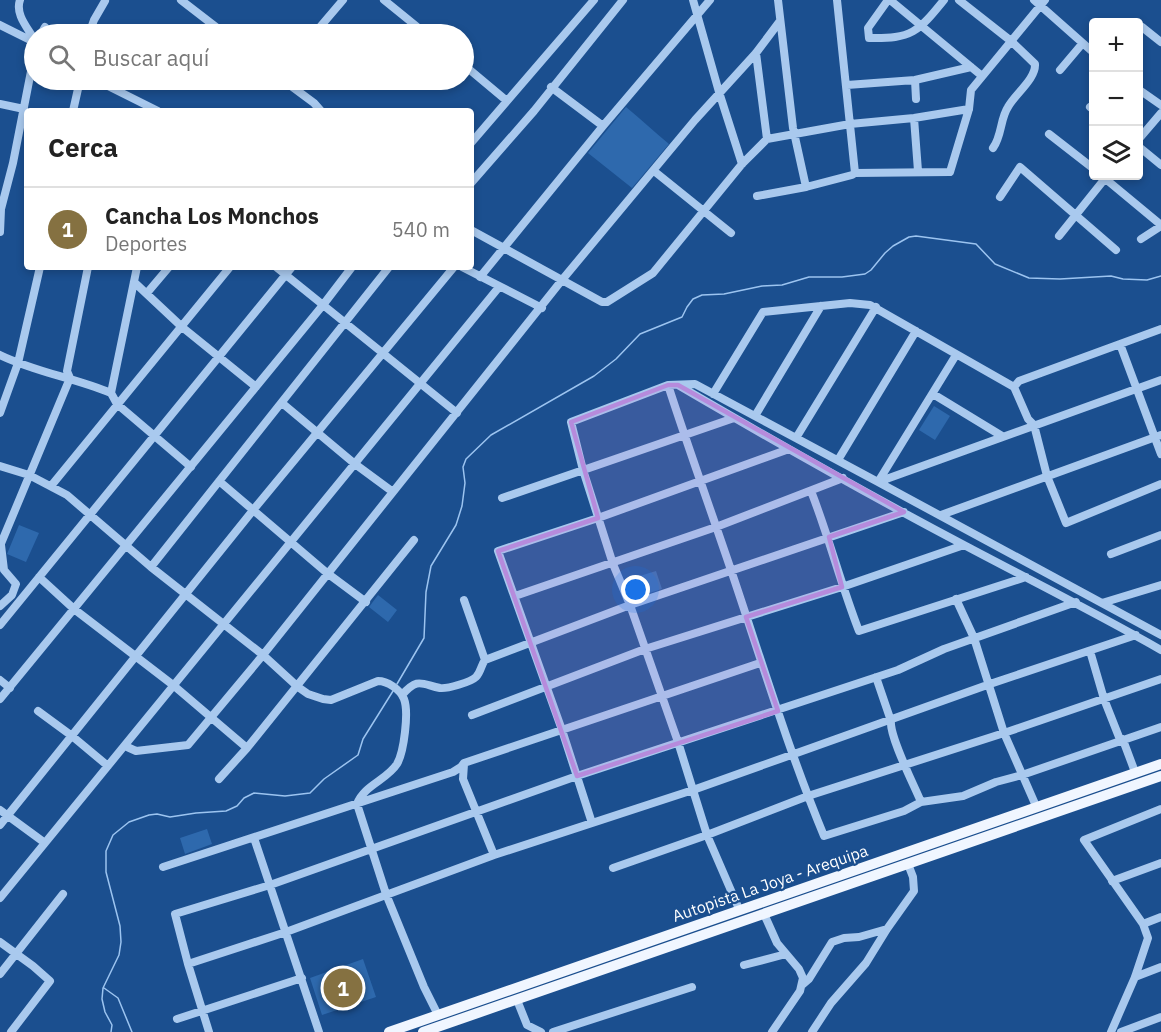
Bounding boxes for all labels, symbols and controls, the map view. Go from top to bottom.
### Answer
map controls [1089,18,1143,180]
button: + [1089,18,1143,72]
search box [24,24,474,90]
icon: search [45,41,78,74]
text: Buscar aquí [93,43,209,72]
button: − [1089,72,1143,126]
button: layers [1089,126,1143,180]
text: Cerca [48,130,118,164]
text: Cancha Los Monchos [105,201,319,230]
text: 1 [62,216,74,243]
text: 540 m [392,216,450,243]
text: Deportes [105,230,187,257]
your location [621,575,650,604]
street label: Autopista La Joya - Arequipa [670,840,871,926]
pin: 1 [324,966,362,1010]

